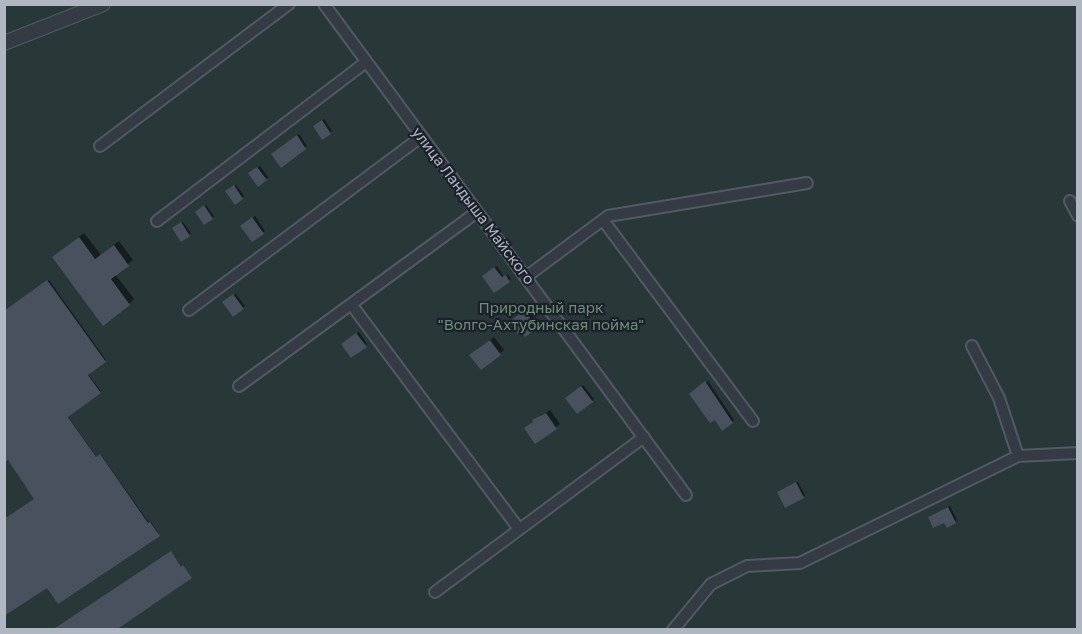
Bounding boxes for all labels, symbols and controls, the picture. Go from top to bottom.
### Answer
street label: улица Ландыша Майского [408,124,538,288]
park label: Природный парк "Волго-Ахтубинская пойма" [438,299,644,334]

